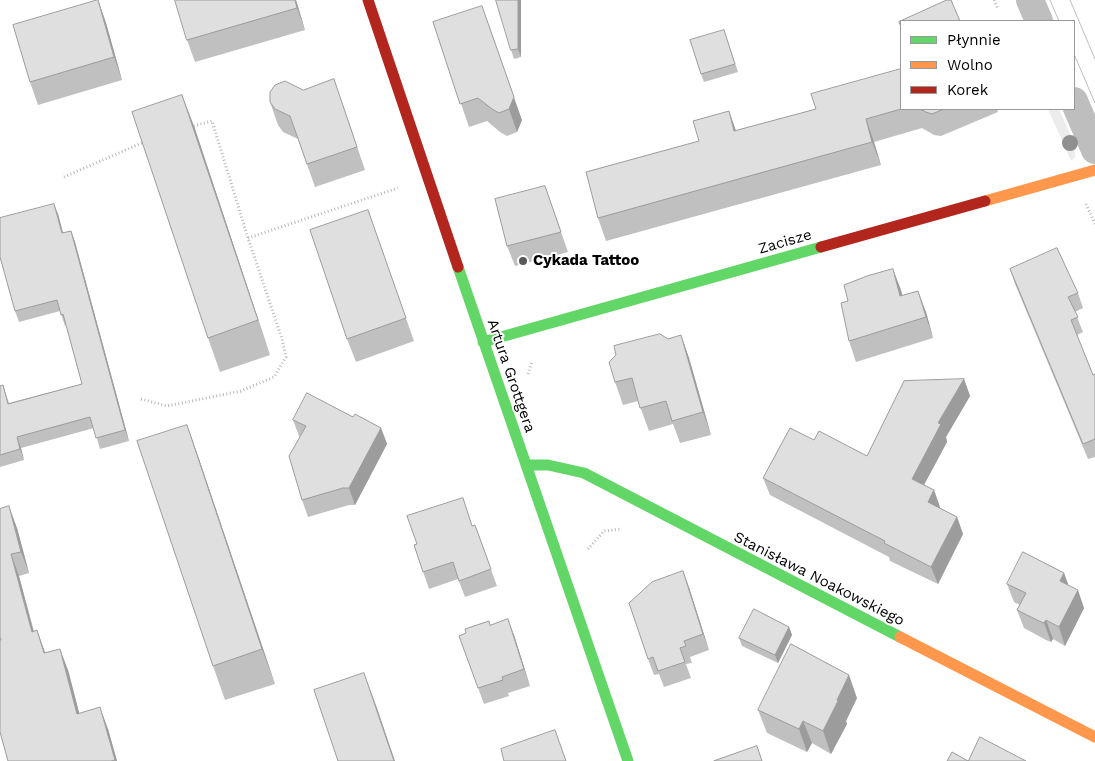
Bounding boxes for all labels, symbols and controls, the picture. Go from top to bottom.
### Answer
legend [900,20,1075,110]
text: Płynnie [947,31,1001,49]
text: Wolno [947,56,993,74]
text: Korek [947,81,988,99]
street label: Zacisze [756,226,814,258]
place label: Cykada Tattoo [533,252,639,270]
marker: Cykada Tattoo [517,255,529,267]
street label: Artura Grottgera [483,317,539,435]
street label: Stanisława Noakowskiego [731,528,907,630]

